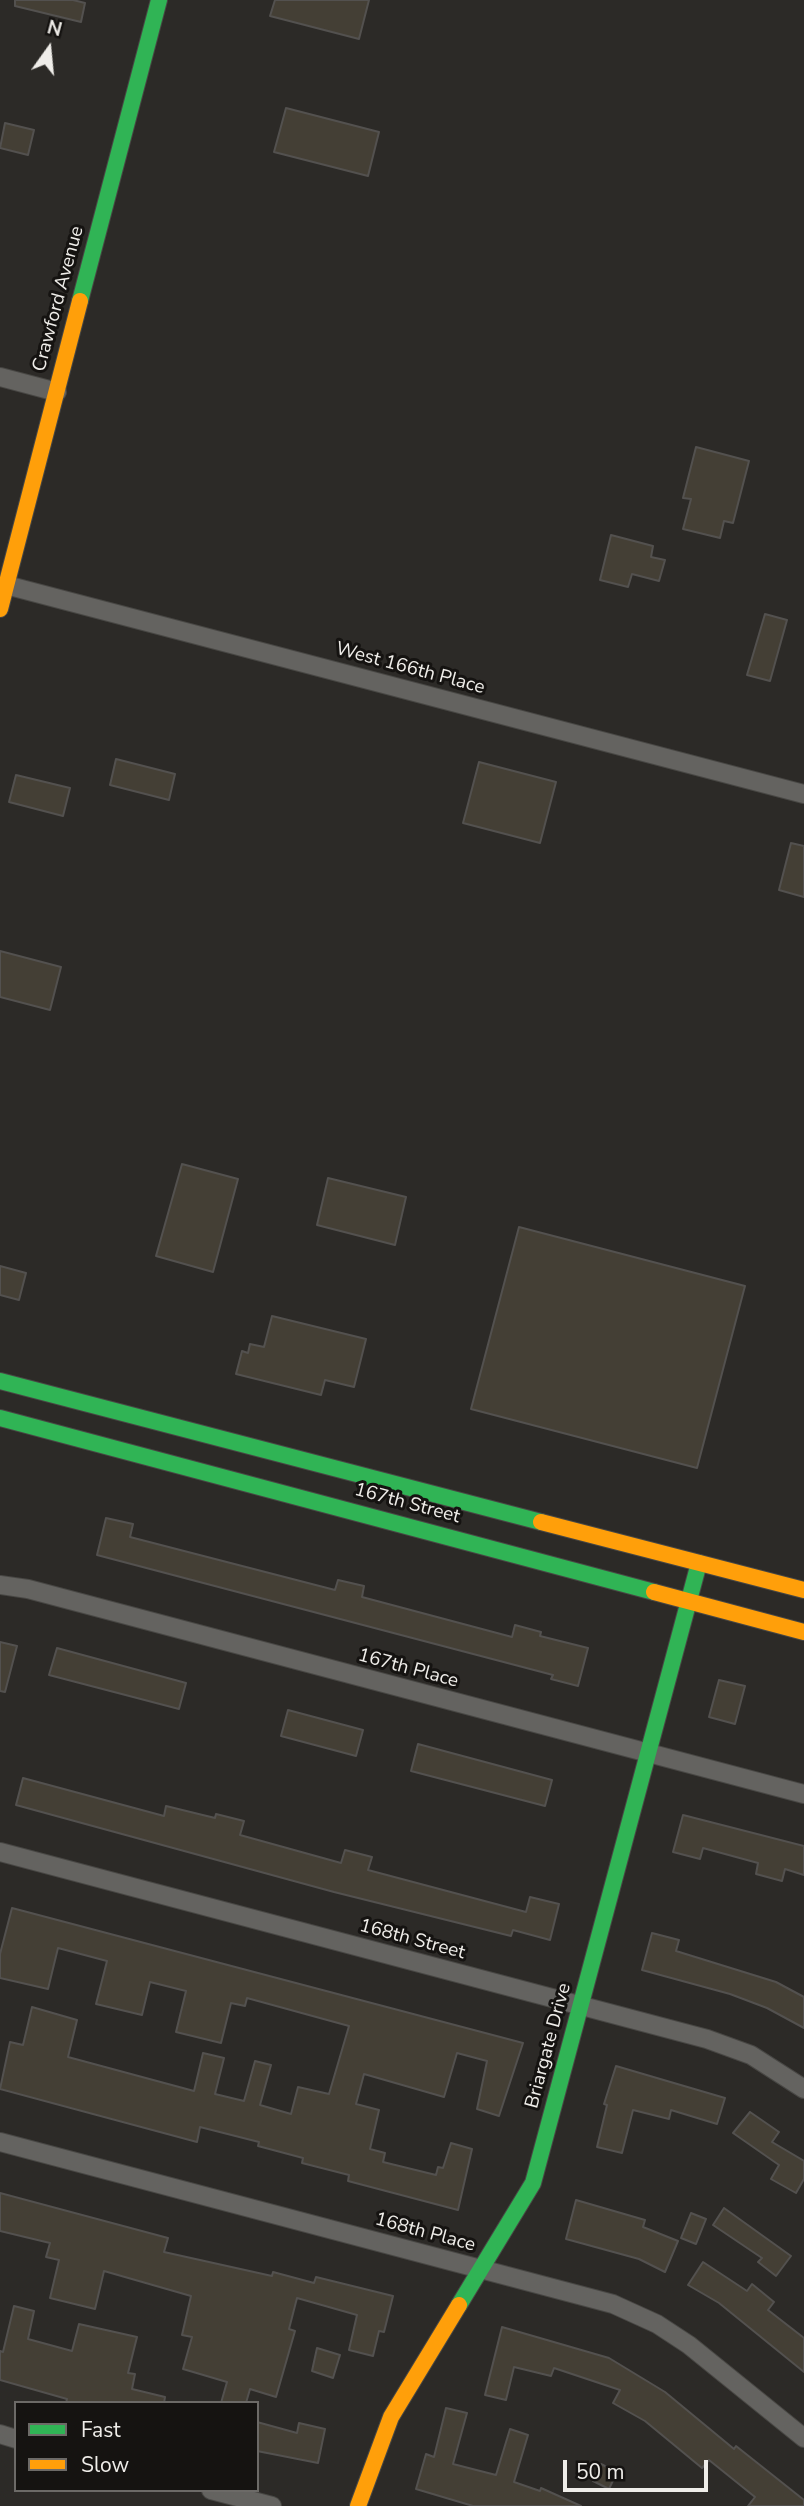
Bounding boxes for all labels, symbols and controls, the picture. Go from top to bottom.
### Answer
north arrow [14,14,84,84]
text: N [44,14,65,43]
street label: Crawford Avenue [29,224,89,374]
street label: West 166th Place [333,638,487,700]
street label: 167th Street [352,1479,462,1529]
street label: 167th Place [355,1645,461,1693]
street label: 168th Street [357,1915,467,1965]
street label: Briargate Drive [521,1981,577,2111]
street label: 168th Place [372,2209,478,2257]
legend [14,2401,259,2492]
text: Fast [81,2416,121,2444]
scale bar [566,2446,711,2490]
text: Slow [81,2451,129,2479]
text: 50 m [576,2458,625,2486]

